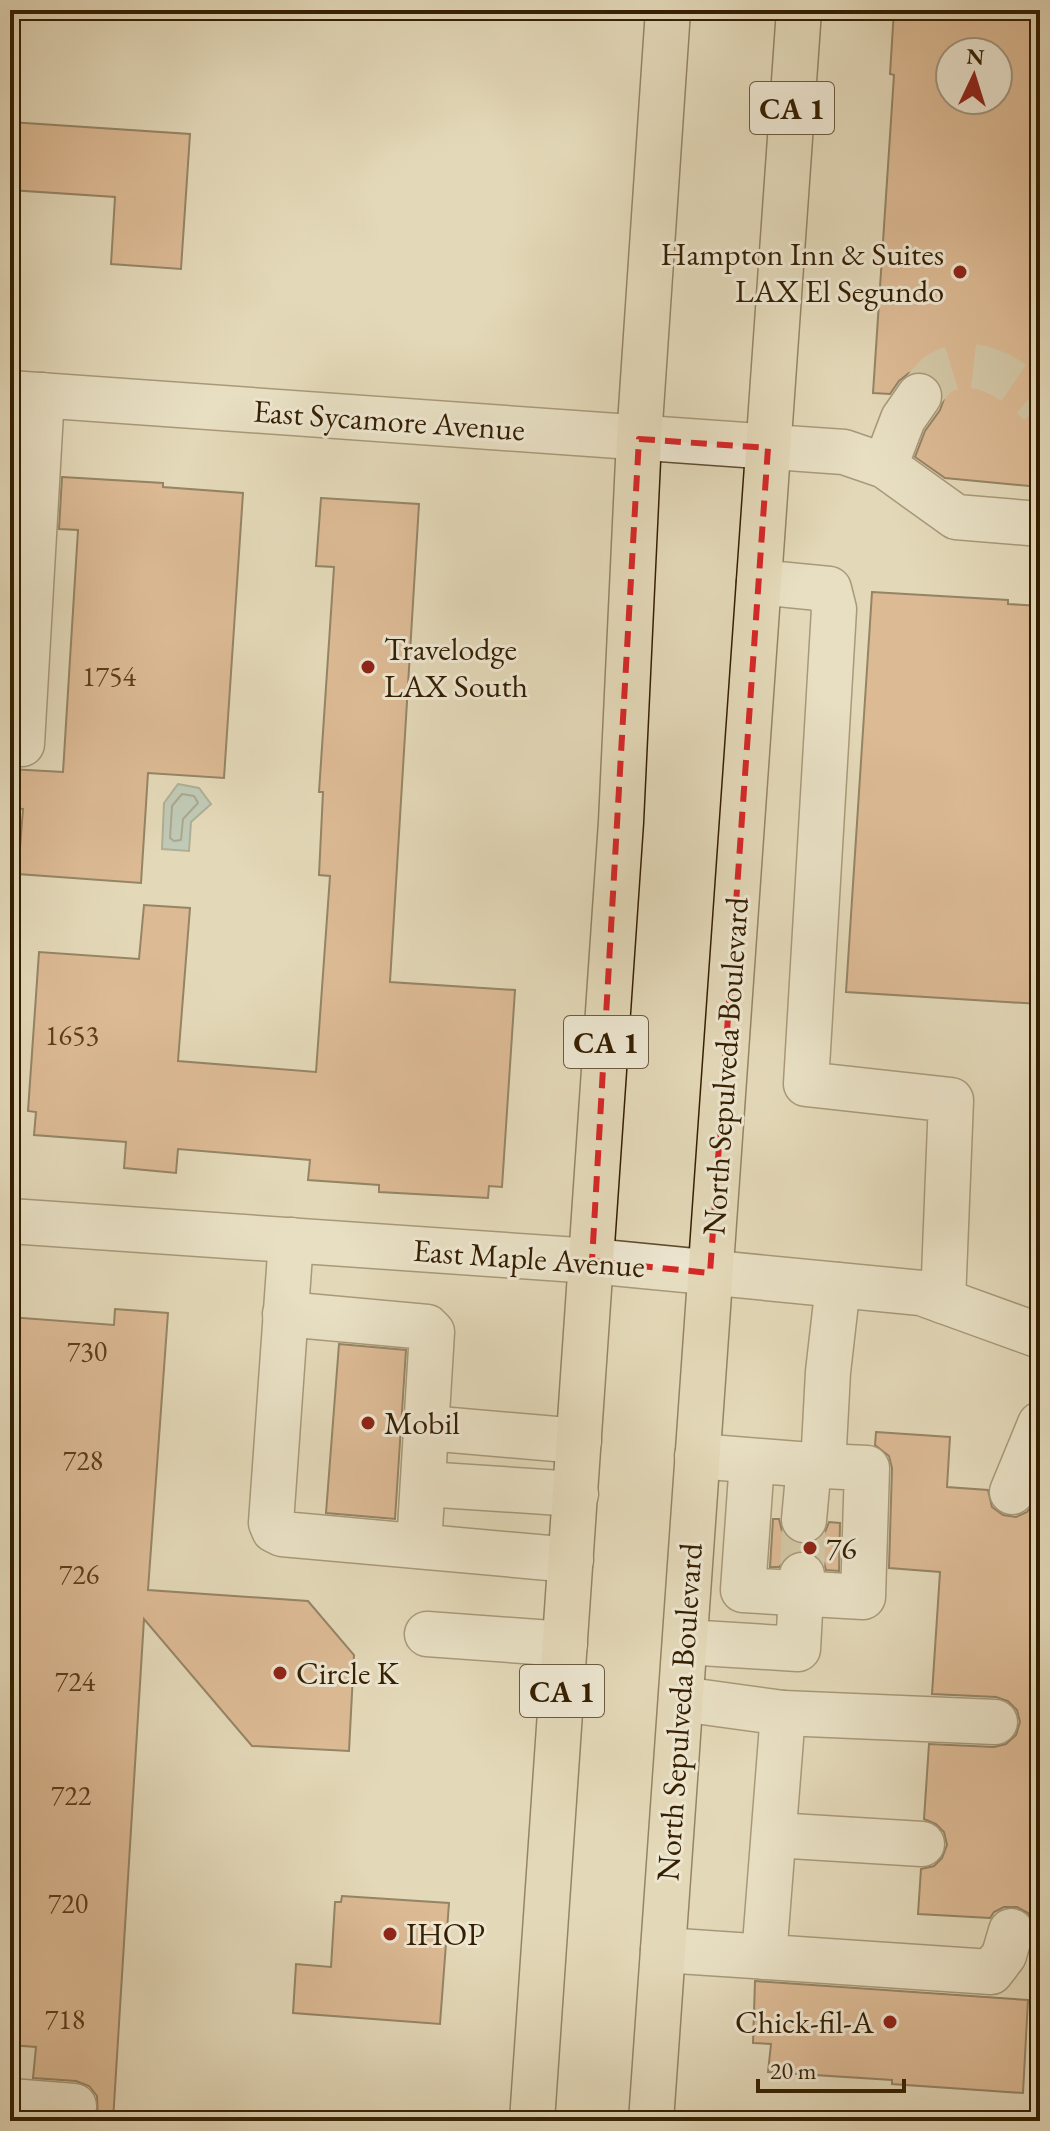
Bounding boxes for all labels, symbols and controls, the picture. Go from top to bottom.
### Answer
north arrow [934,36,1014,116]
text: N [965,41,985,72]
road number: CA 1 [750,82,834,134]
place label: Hampton Inn & Suites LAX El Segundo [661,233,944,312]
marker: Hampton Inn & Suites LAX El Segundo [951,263,969,281]
street label: East Sycamore Avenue [252,390,526,450]
place label: Travelodge LAX South [384,628,528,707]
house number: 1754 [82,658,136,694]
marker: Travelodge LAX South [359,658,377,676]
street label: North Sepulveda Boulevard [692,895,758,1236]
road number: CA 1 [564,1016,648,1068]
house number: 1653 [45,1017,99,1053]
street label: East Maple Avenue [412,1229,646,1287]
house number: 730 [67,1333,107,1369]
place label: Mobil [384,1402,460,1444]
marker: Mobil [359,1414,377,1432]
house number: 728 [63,1442,103,1478]
place label: 76 [826,1527,857,1569]
marker: 76 [801,1539,819,1557]
street label: North Sepulveda Boulevard [646,1541,712,1882]
house number: 726 [59,1556,99,1592]
place label: Circle K [296,1652,400,1694]
house number: 724 [55,1663,96,1699]
marker: Circle K [271,1664,289,1682]
road number: CA 1 [520,1665,604,1717]
house number: 722 [51,1777,92,1813]
house number: 720 [48,1885,88,1921]
place label: IHOP [406,1913,485,1955]
marker: IHOP [381,1925,399,1943]
house number: 718 [45,2001,85,2037]
place label: Chick-fil-A [735,2001,875,2043]
marker: Chick-fil-A [881,2013,899,2031]
scale bar [758,2043,904,2093]
text: 20 m [770,2055,817,2086]

